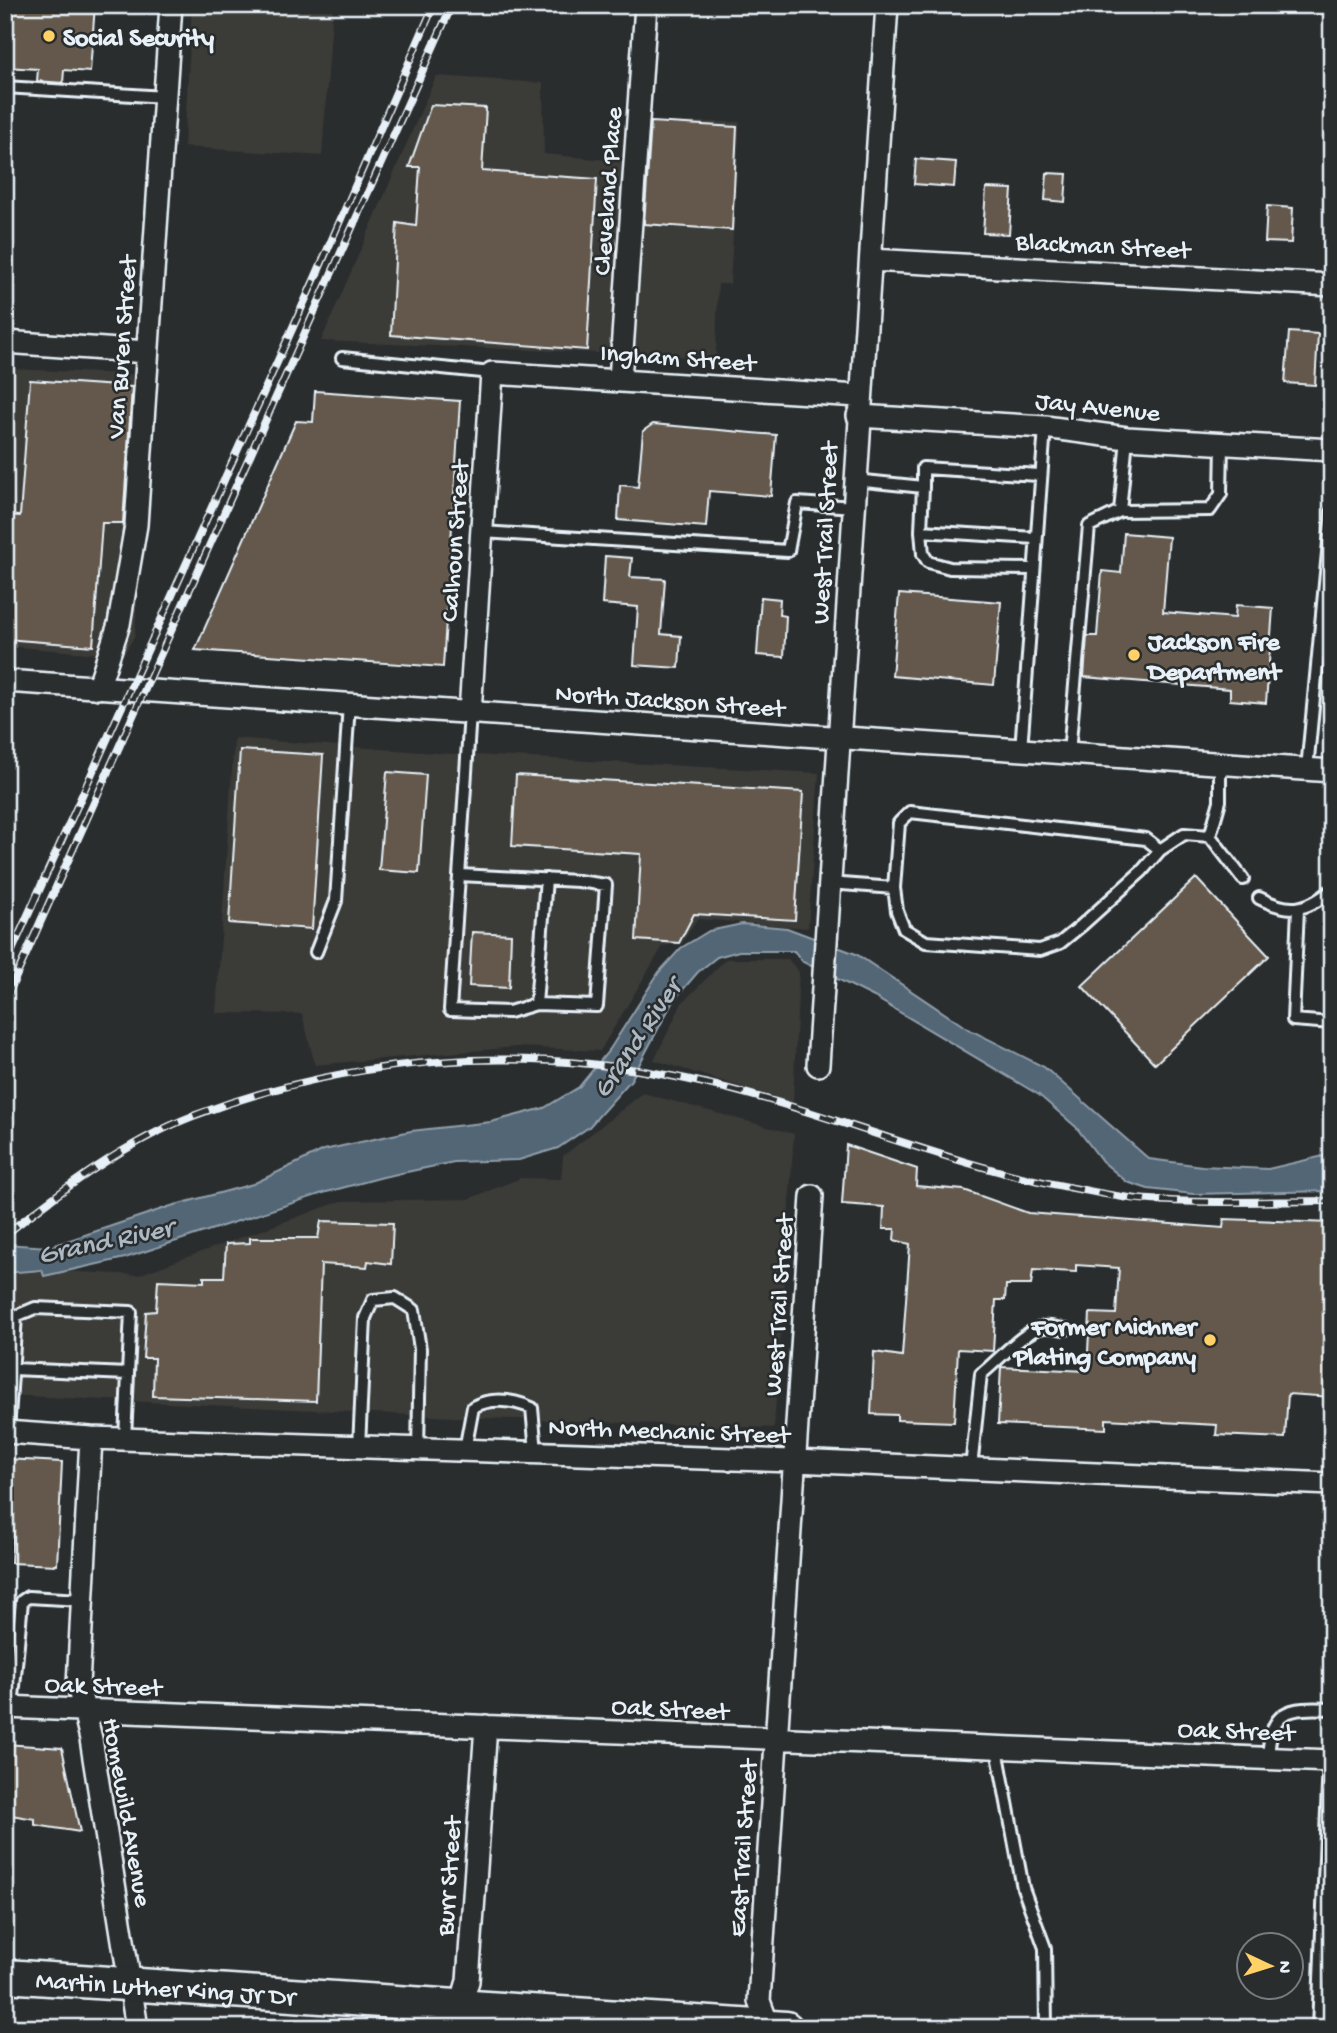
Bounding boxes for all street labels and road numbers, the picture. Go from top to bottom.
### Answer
street label: Cleveland Place [589,105,632,277]
street label: Blackman Street [1014,228,1193,269]
street label: Van Buren Street [103,252,147,441]
street label: Ingham Street [599,340,759,382]
street label: Jay Avenue [1034,388,1162,432]
street label: West Trail Street [807,439,848,625]
street label: Calhoun Street [436,457,479,623]
street label: North Jackson Street [554,680,788,727]
street label: West Trail Street [760,1211,803,1397]
street label: North Mechanic Street [548,1414,792,1453]
street label: Oak Street [44,1671,164,1706]
street label: Oak Street [610,1693,731,1730]
street label: Homewild Avenue [93,1716,157,1910]
street label: Oak Street [1177,1716,1297,1751]
street label: East Trail Street [724,1756,767,1938]
street label: Burr Street [432,1813,471,1938]
street label: Martin Luther King Jr Dr [34,1967,299,2015]

